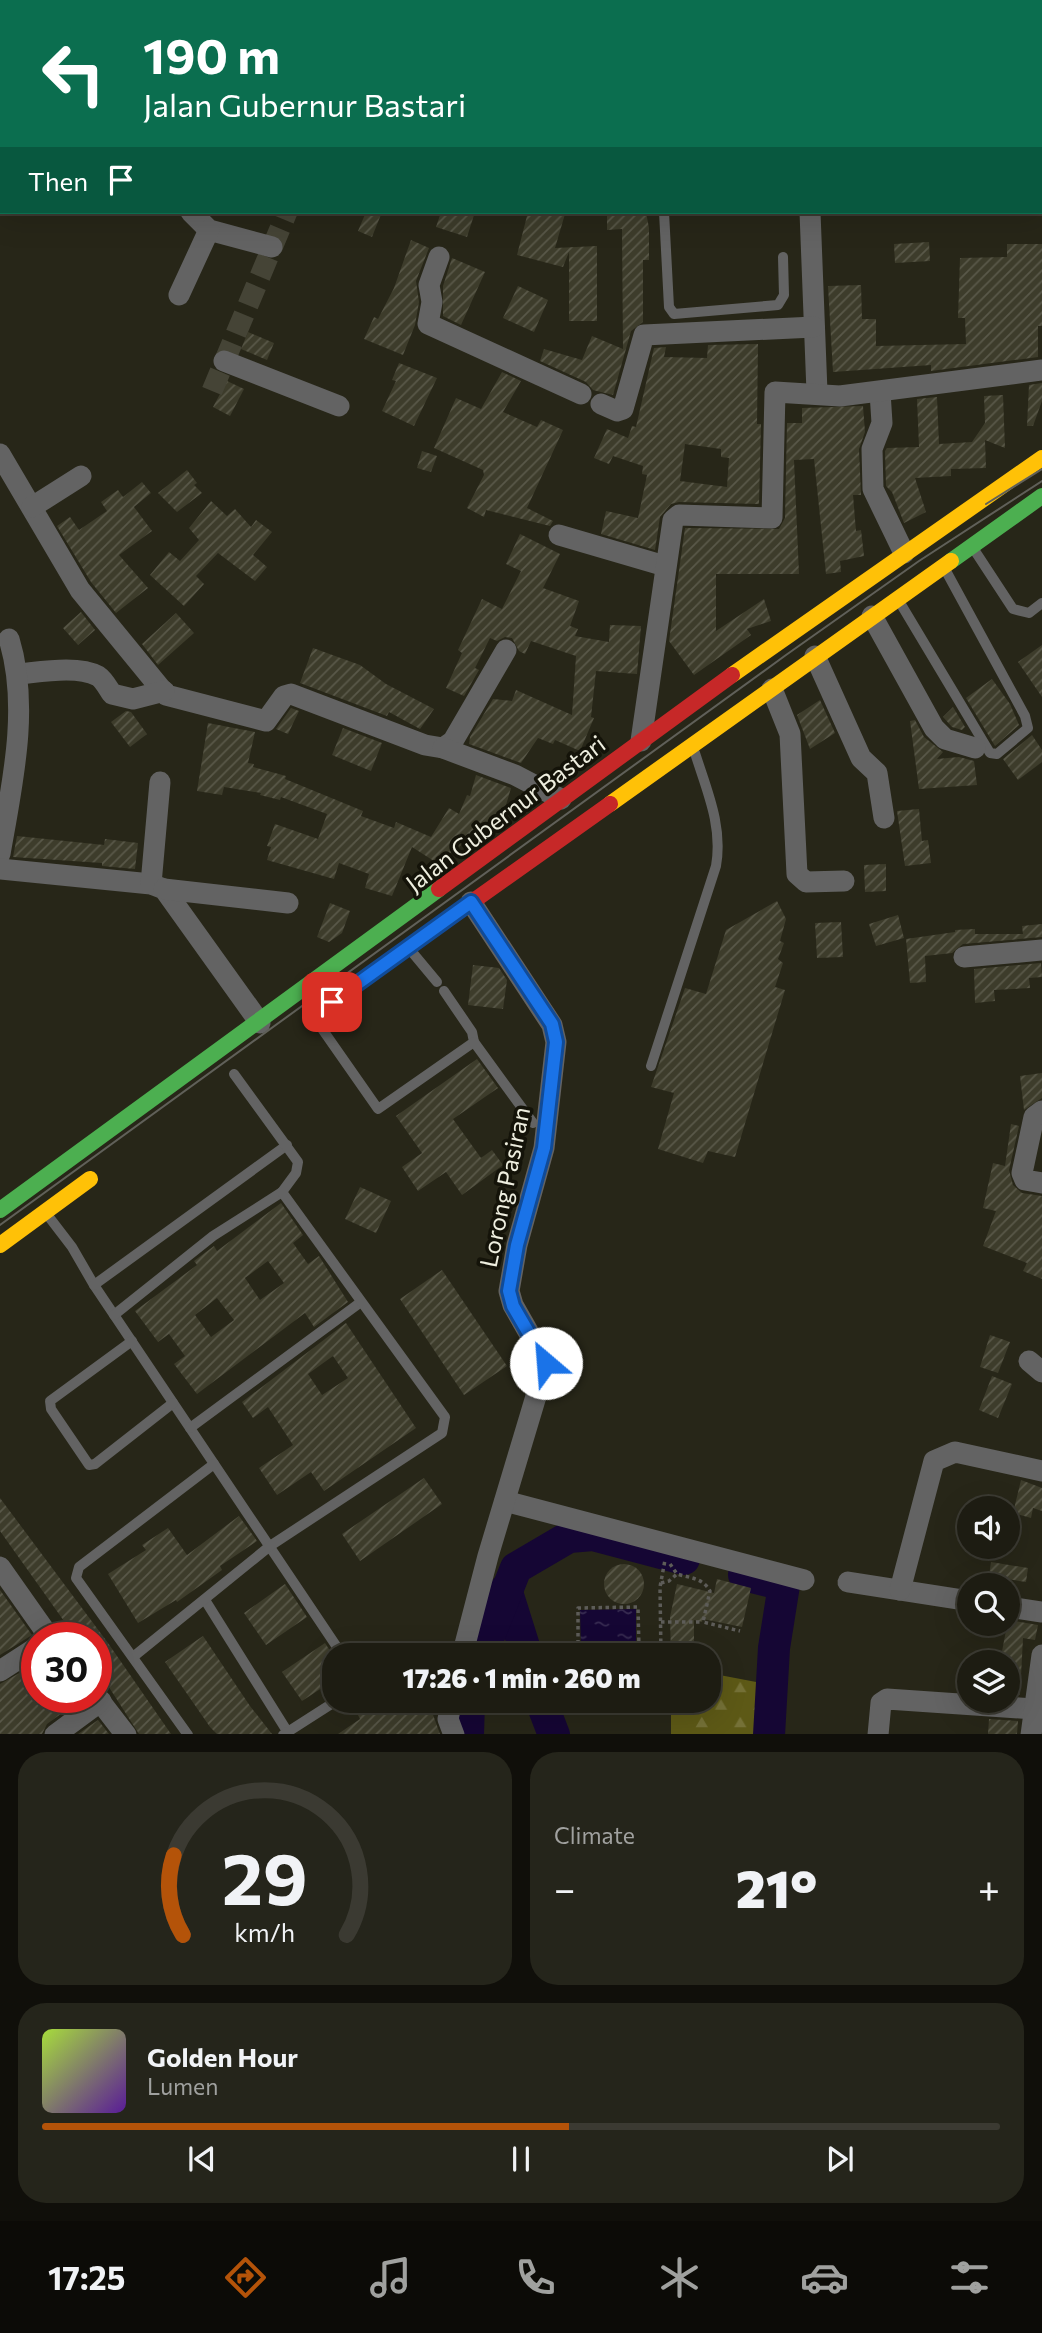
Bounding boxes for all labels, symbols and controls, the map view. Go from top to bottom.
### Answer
text: 190 m [143,24,280,84]
icon: left [28,28,119,119]
text: Jalan Gubernur Bastari [143,84,466,124]
icon: arrive [102,161,140,199]
text: Then [28,165,88,196]
street label: Jalan Gubernur Bastari [399,728,611,898]
pin [302,972,362,1032]
icon: arrive [313,983,351,1021]
street label: Lorong Pasiran [473,1104,535,1270]
position arrow [509,1326,583,1400]
map controls [957,1496,1020,1713]
button: sound [957,1496,1020,1559]
button: search [957,1573,1020,1636]
speed limit sign: 30 [21,1622,112,1713]
button: layers [957,1650,1020,1713]
text: 17:26 · 1 min · 260 m [403,1662,640,1693]
text: Climate [554,1821,635,1849]
text: 29 [222,1831,308,1920]
text: 21° [736,1855,817,1919]
text: − [554,1864,576,1911]
text: + [978,1864,1000,1911]
text: km/h [235,1916,295,1946]
text: Golden Hour [147,2041,298,2072]
text: Lumen [147,2072,218,2100]
icon: previous [183,2140,221,2178]
icon: pause [502,2140,540,2178]
icon: next [821,2140,859,2178]
icon: directions [221,2253,270,2302]
icon: music [366,2253,415,2302]
icon: phone [511,2253,560,2302]
icon: climate [655,2253,704,2302]
icon: car [800,2253,849,2302]
icon: filters [945,2253,994,2302]
text: 17:25 [48,2257,125,2297]

